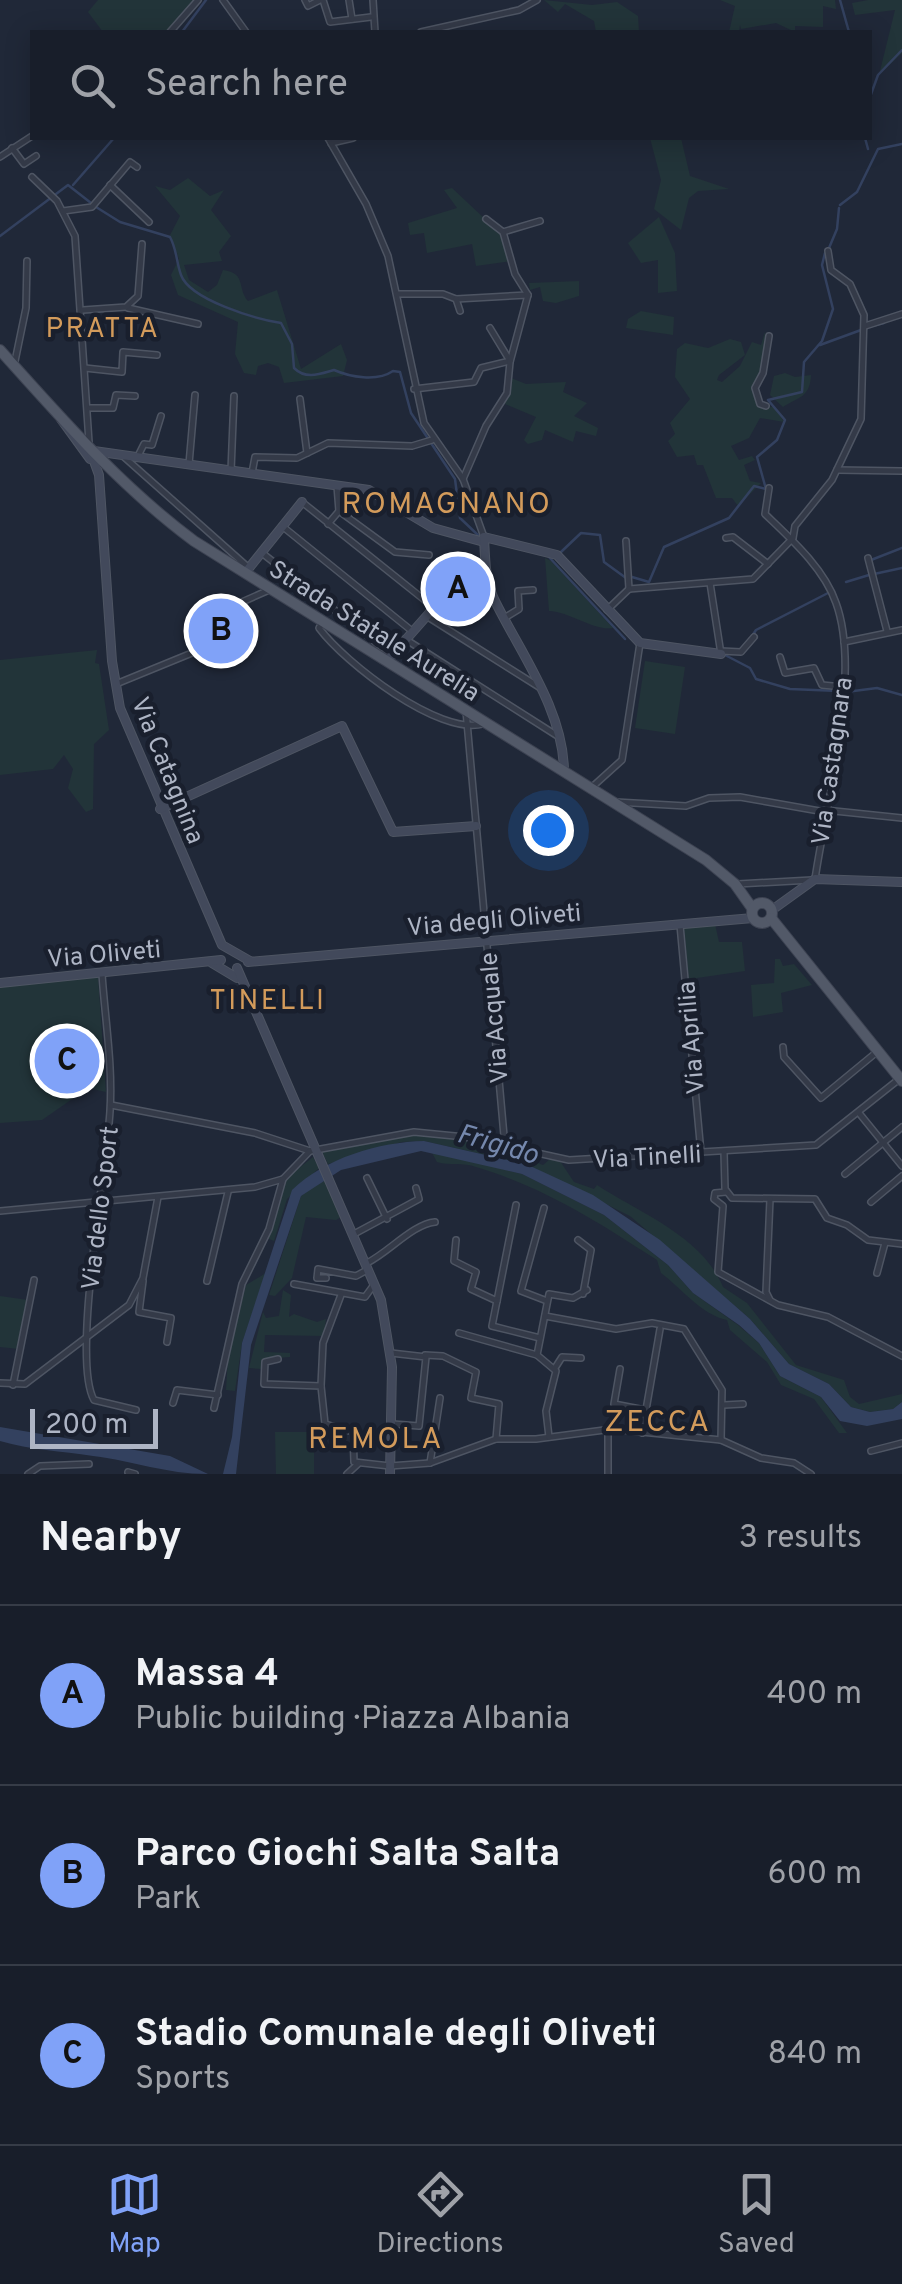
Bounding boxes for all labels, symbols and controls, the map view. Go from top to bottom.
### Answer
search box [30,30,872,140]
icon: search [65,58,120,113]
text: Search here [145,61,348,110]
district label: PRATTA [45,312,161,348]
district label: ROMAGNANO [342,487,552,524]
pin: A [426,552,490,626]
street label: Strada Statale Aurelia [264,553,486,707]
pin: B [188,594,254,668]
street label: Via Castagnara [806,675,862,848]
street label: Via Catagnina [122,693,210,849]
your location [523,805,574,856]
street label: Via degli Oliveti [406,898,583,946]
street label: Via Oliveti [46,935,162,977]
street label: Via Acquale [474,951,518,1085]
street label: Via Aprilia [672,980,714,1096]
district label: TINELLI [209,984,327,1020]
pin: C [34,1024,100,1098]
water label: Frigido [452,1117,542,1175]
street label: Via dello Sport [76,1125,128,1292]
street label: Via Tinelli [592,1140,702,1178]
scale bar [30,1404,158,1448]
district label: ZECCA [604,1405,712,1442]
text: 200 m [45,1408,128,1444]
district label: REMOLA [308,1422,444,1459]
text: Nearby [40,1513,182,1566]
text: 3 results [739,1519,862,1559]
text: Massa 4 [135,1651,279,1700]
text: A [61,1675,84,1715]
text: 400 m [767,1675,862,1715]
text: Public building · Piazza Albania [135,1700,570,1740]
text: Parco Giochi Salta Salta [135,1831,560,1880]
text: B [61,1855,84,1895]
text: 600 m [767,1855,862,1895]
text: Park [135,1880,201,1920]
text: Stadio Comunale degli Oliveti [135,2011,657,2060]
text: C [62,2035,83,2075]
text: 840 m [767,2035,862,2075]
text: Sports [135,2060,230,2100]
tab: Map [107,2167,162,2263]
tab: Directions [376,2167,504,2263]
tab: Saved [718,2167,795,2263]

